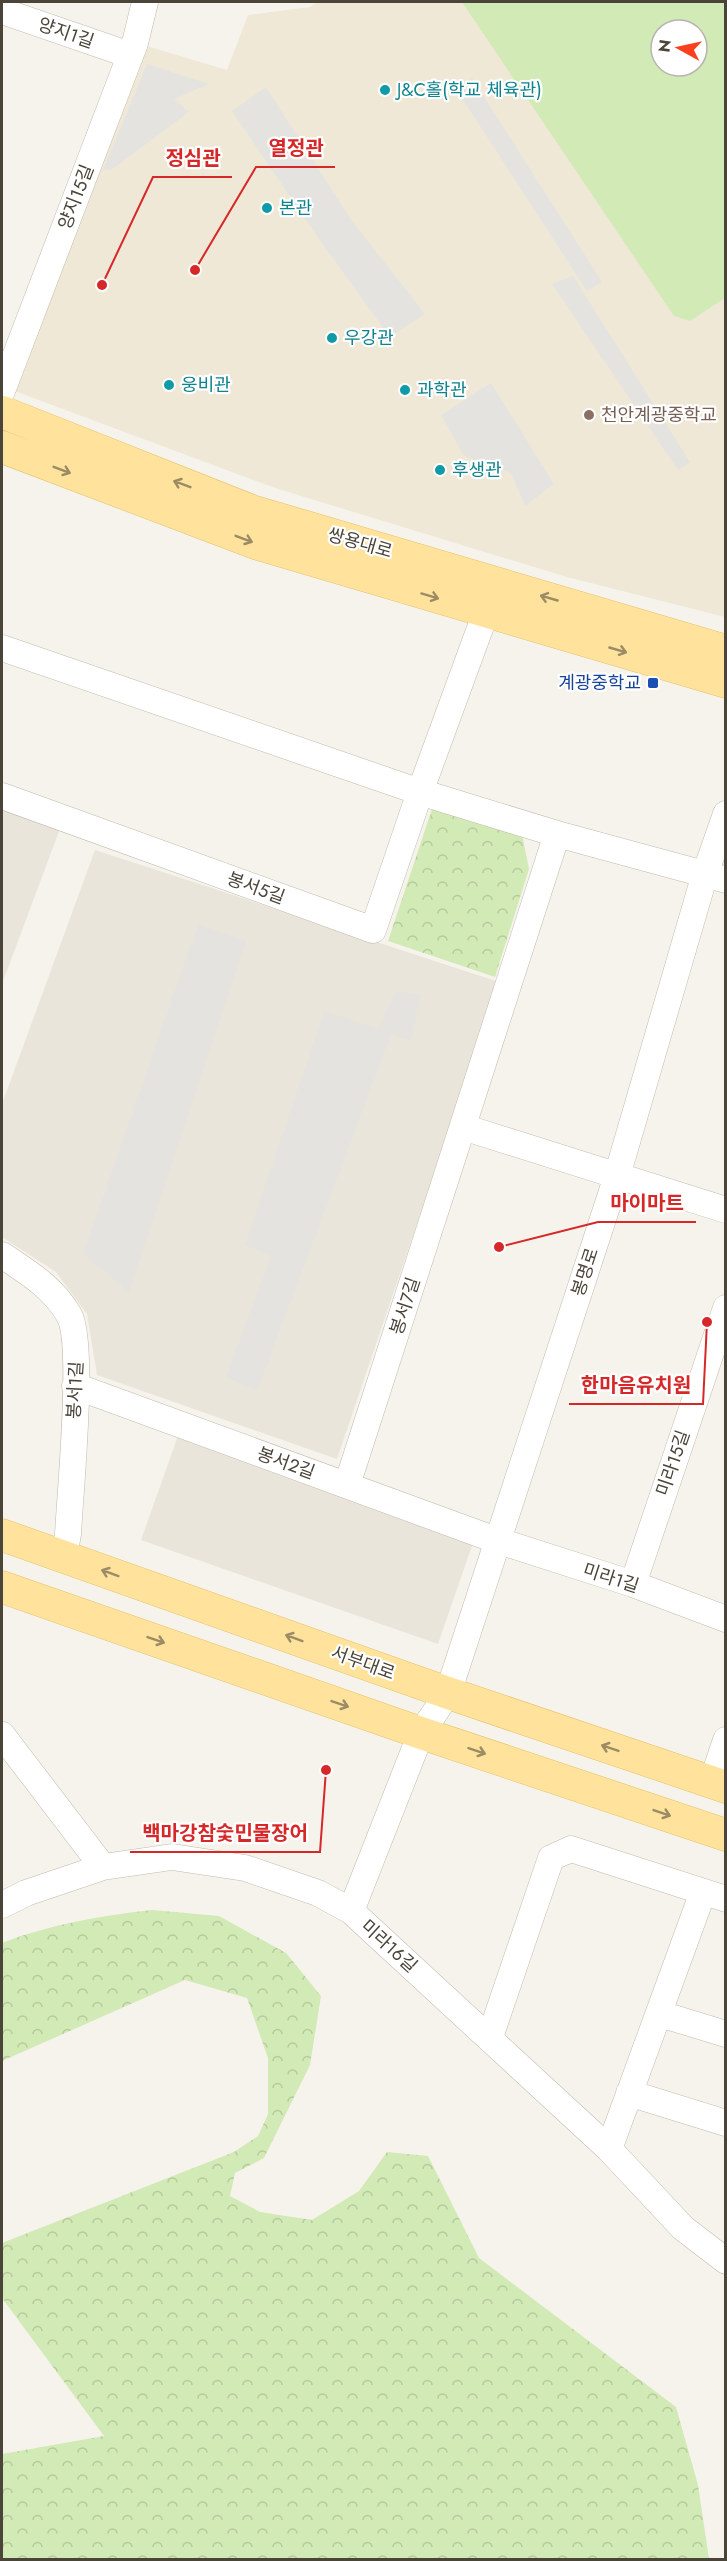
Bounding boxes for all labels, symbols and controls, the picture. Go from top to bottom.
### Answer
street label: 양지1길 [34,11,98,55]
north arrow [649,18,709,78]
text: N [652,38,677,54]
place label: J&C홀(학교 체육관) [395,77,542,103]
marker: J&C홀(학교 체육관) [378,83,392,97]
callout: 열정관 [256,129,335,167]
text: 열정관 [268,134,324,163]
callout: 정심관 [153,139,232,177]
text: 정심관 [165,144,221,173]
street label: 양지15길 [52,161,100,233]
place label: 본관 [279,195,313,221]
marker: 본관 [260,201,274,215]
place label: 우강관 [344,325,394,351]
marker: 우강관 [325,331,339,345]
place label: 웅비관 [181,372,231,398]
place label: 과학관 [417,377,467,403]
marker: 웅비관 [162,378,176,392]
marker: 과학관 [398,383,412,397]
place label: 천안계광중학교 [601,402,717,428]
marker: 천안계광중학교 [582,408,596,422]
place label: 후생관 [452,457,502,483]
marker: 후생관 [433,463,447,477]
one-way arrow [52,465,70,476]
one-way arrow [174,477,192,488]
street label: 쌍용대로 [325,521,395,565]
one-way arrow [234,534,253,545]
one-way arrow [421,591,440,602]
one-way arrow [539,592,558,604]
one-way arrow [608,645,627,656]
place label: 계광중학교 [558,670,641,696]
marker: 계광중학교 [646,676,660,690]
street label: 봉서5길 [223,866,289,910]
callout: 마이마트 [598,1184,696,1222]
text: 마이마트 [610,1189,684,1218]
street label: 봉명로 [565,1244,605,1300]
street label: 봉서7길 [383,1274,427,1338]
street label: 봉서1길 [61,1360,89,1420]
callout: 한마음유치원 [569,1366,703,1404]
text: 한마음유치원 [581,1371,691,1400]
street label: 미라15길 [650,1427,696,1499]
street label: 봉서2길 [253,1441,319,1485]
street label: 미라1길 [580,1557,642,1599]
one-way arrow [101,1566,120,1577]
one-way arrow [285,1632,303,1643]
one-way arrow [146,1636,165,1647]
street label: 서부대로 [327,1639,399,1687]
one-way arrow [330,1700,349,1711]
one-way arrow [601,1742,620,1753]
one-way arrow [467,1747,486,1758]
one-way arrow [652,1809,671,1820]
callout: 백마강참숯민물장어 [130,1814,320,1852]
text: 백마강참숯민물장어 [142,1819,308,1848]
street label: 미라16길 [355,1914,423,1978]

